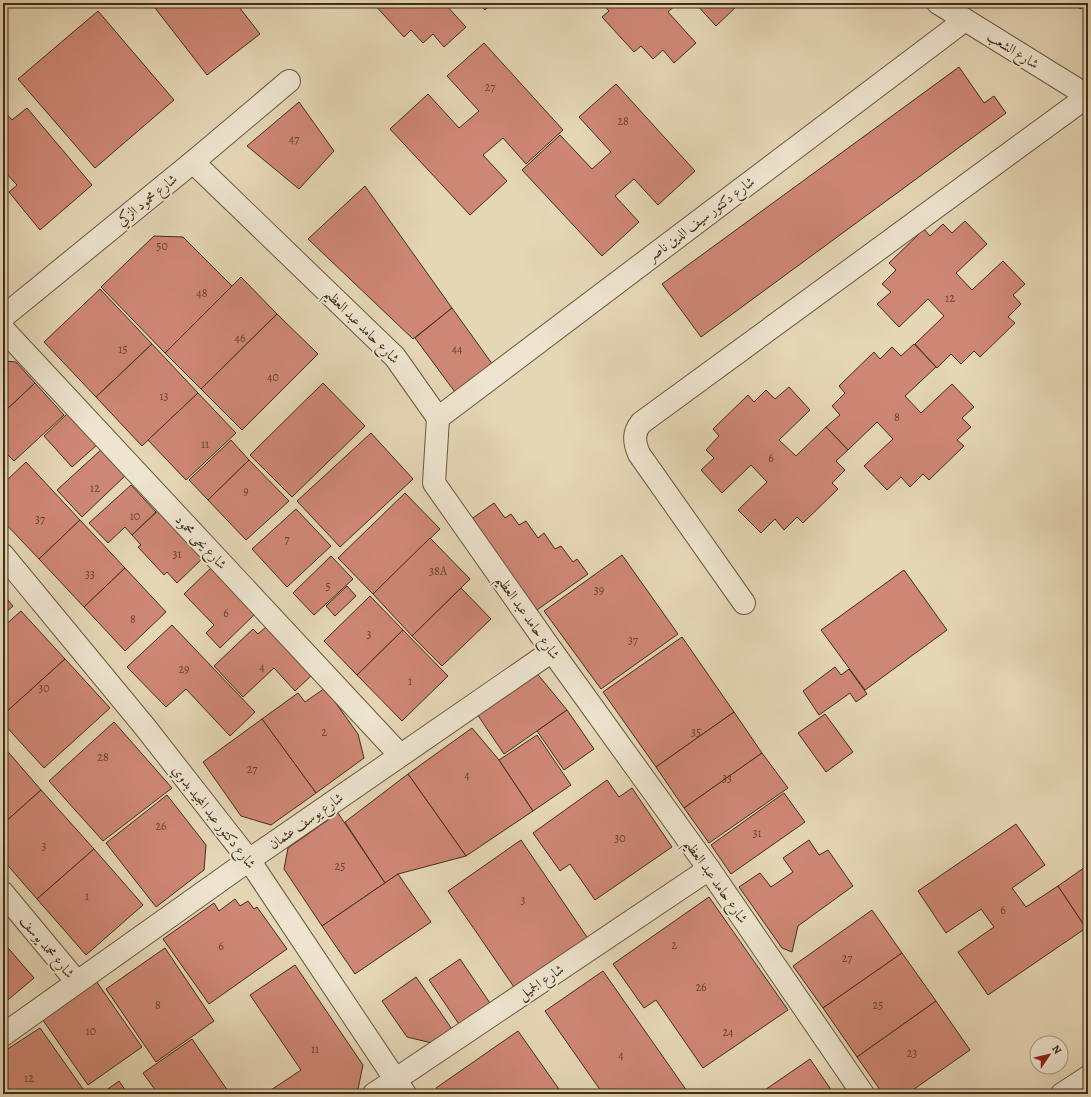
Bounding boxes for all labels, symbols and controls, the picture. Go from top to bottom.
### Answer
street label: شارع الشعب [982,27,1043,75]
house number: 27 [485,79,496,95]
house number: 28 [617,113,629,129]
house number: 47 [289,131,300,147]
street label: شارع محمود الزكي [113,170,183,232]
street label: شارع دكتور سيف الدين ناصر [642,172,760,269]
house number: 50 [156,238,168,254]
street label: شارع حامد عبد العظيم [317,284,404,371]
house number: 48 [196,285,208,301]
house number: 12 [945,290,955,306]
house number: 46 [235,330,246,346]
house number: 15 [118,341,128,357]
house number: 44 [452,341,463,357]
house number: 40 [267,369,279,385]
house number: 13 [159,388,169,404]
house number: 8 [894,409,900,425]
house number: 11 [201,436,209,452]
house number: 6 [768,450,774,466]
house number: 12 [90,480,100,496]
house number: 9 [243,483,249,499]
house number: 10 [130,508,140,524]
house number: 37 [35,511,46,527]
street label: شارع يحى محمود [169,511,231,575]
house number: 7 [284,531,290,547]
house number: 31 [172,546,182,562]
house number: 38A [429,563,448,579]
house number: 33 [85,566,95,582]
street label: شارع حامد عبد العظيم [488,571,564,665]
house number: 5 [325,578,331,594]
house number: 39 [594,582,604,598]
house number: 6 [223,605,229,621]
house number: 8 [130,611,136,627]
house number: 3 [367,626,372,642]
house number: 37 [628,632,639,648]
house number: 4 [259,659,265,675]
house number: 29 [178,661,190,677]
house number: 1 [408,673,412,689]
house number: 30 [38,680,50,696]
house number: 2 [321,724,327,740]
house number: 35 [691,724,701,740]
house number: 28 [97,749,109,765]
street label: شارع دكتور عبد المجيد بدوي [166,761,260,874]
house number: 27 [247,761,258,777]
house number: 4 [464,767,470,783]
house number: 33 [722,770,732,786]
street label: شارع يوسف عثمان [265,788,348,855]
house number: 26 [155,818,167,834]
house number: 31 [752,825,762,841]
house number: 30 [614,830,626,846]
street label: شارع حامد عبد العظيم [676,835,752,929]
house number: 3 [42,838,47,854]
house number: 25 [335,858,345,874]
house number: 1 [85,888,89,904]
house number: 3 [521,892,526,908]
house number: 6 [1000,902,1006,918]
street label: شارع محمد يوسف [14,912,79,984]
house number: 2 [671,937,677,953]
house number: 6 [218,938,224,954]
house number: 27 [842,950,853,966]
street label: شارع الجميل [514,960,569,1006]
house number: 26 [695,979,707,995]
house number: 8 [155,997,161,1013]
house number: 25 [873,997,883,1013]
house number: 10 [86,1023,96,1039]
house number: 24 [722,1024,734,1040]
north arrow [1029,1035,1069,1075]
house number: 11 [311,1041,319,1057]
text: N [1048,1042,1065,1057]
house number: 23 [907,1045,917,1061]
house number: 4 [618,1047,624,1063]
house number: 12 [24,1070,34,1086]

